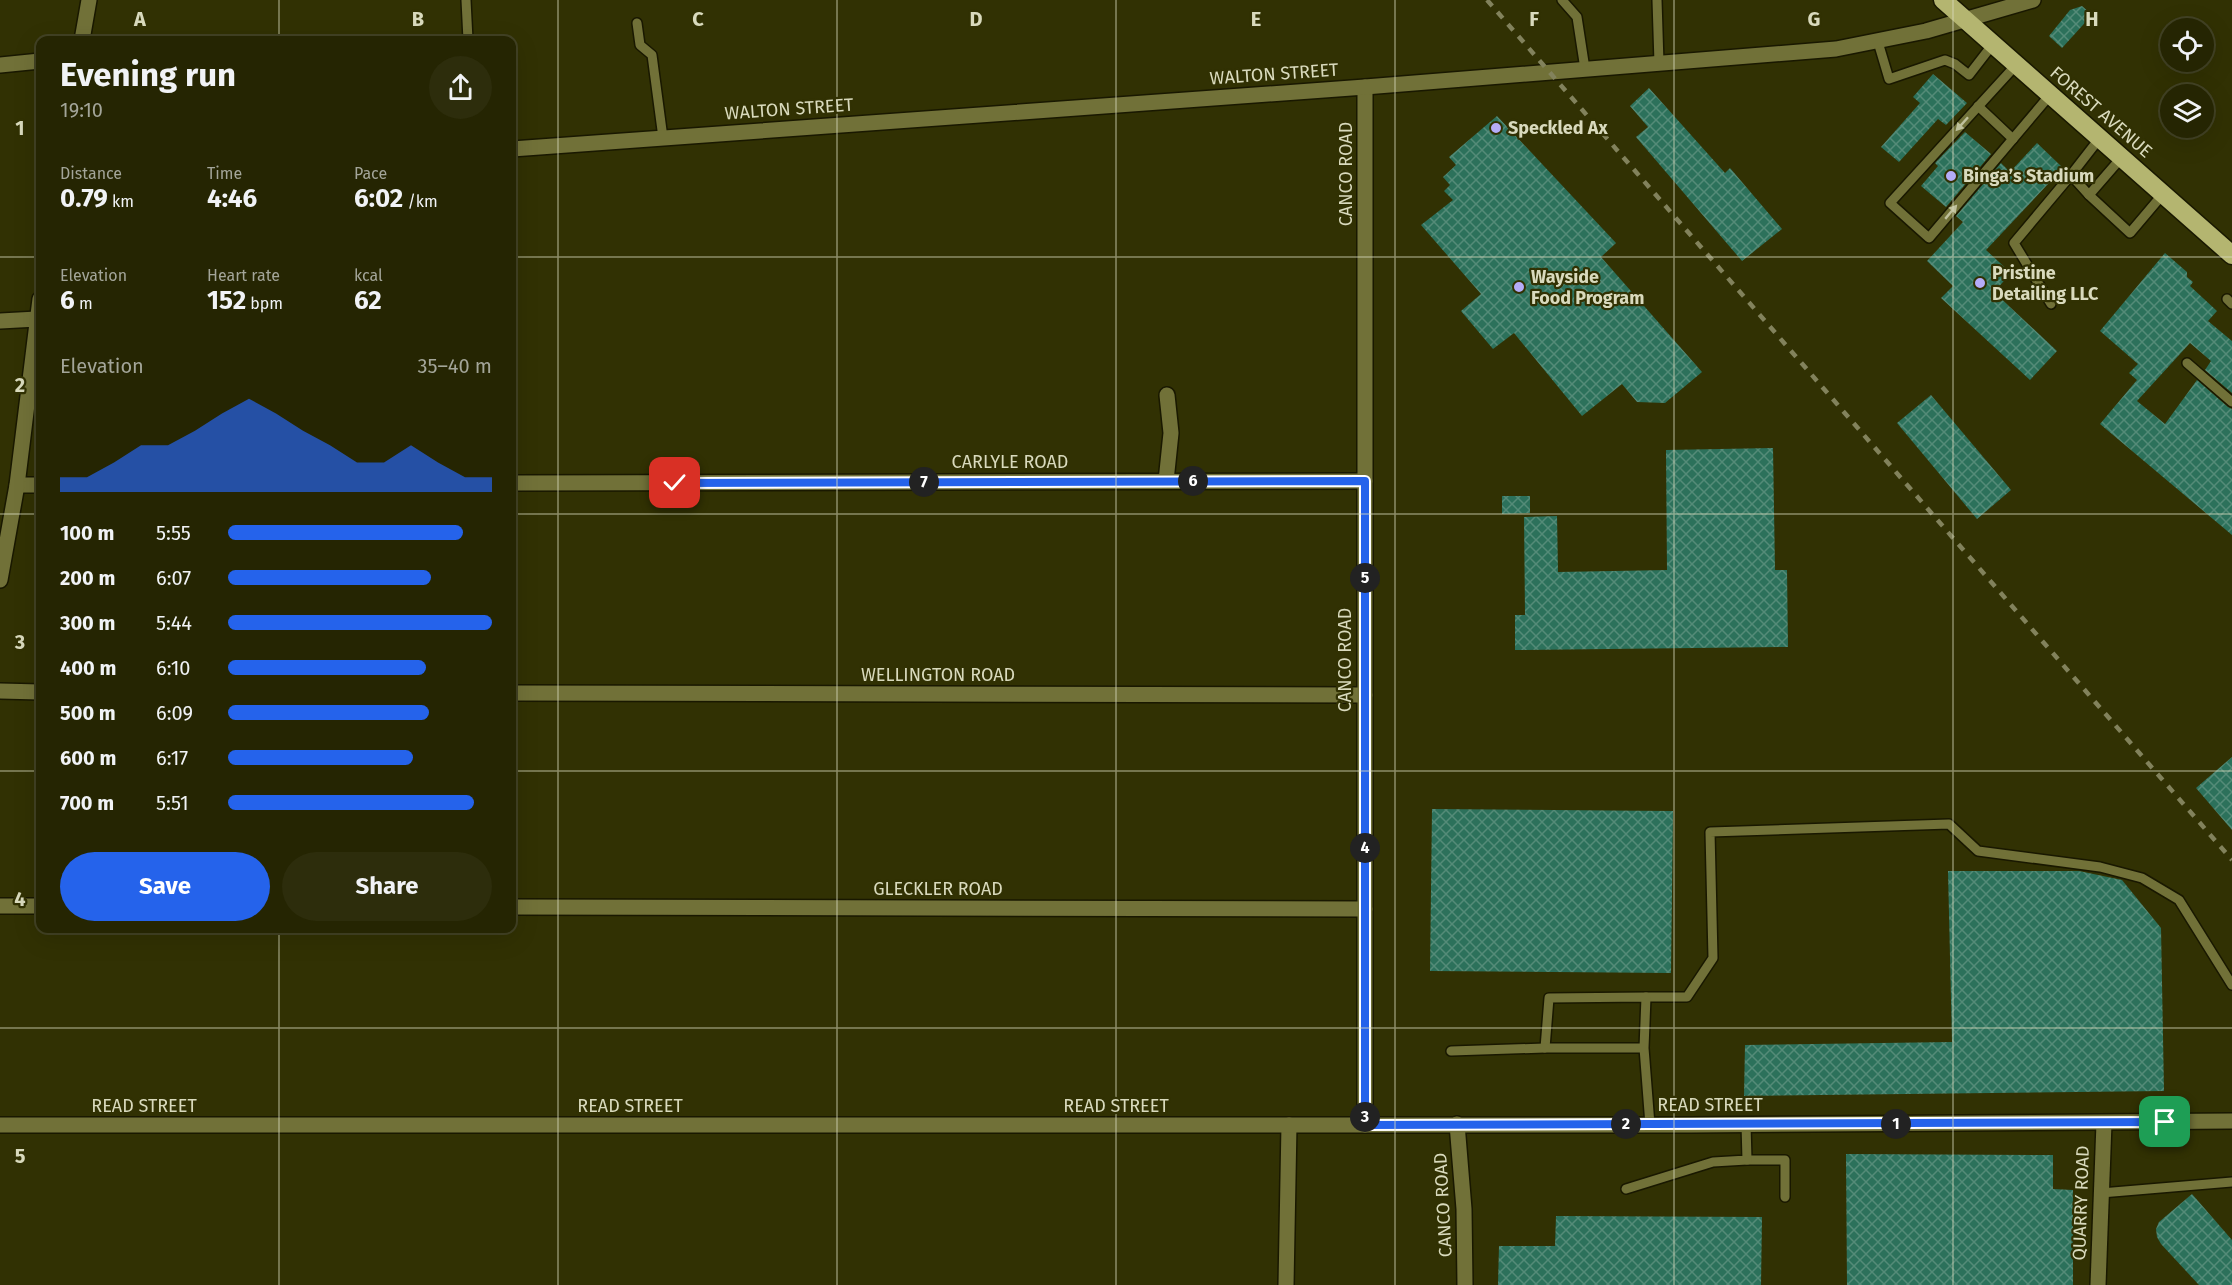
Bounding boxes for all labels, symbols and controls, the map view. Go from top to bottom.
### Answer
text: A [133,7,147,31]
text: B [412,7,424,31]
text: C [692,7,704,31]
text: D [969,7,983,31]
text: E [1251,7,1261,31]
text: F [1529,7,1539,31]
text: G [1808,7,1820,31]
text: H [2085,7,2099,31]
map controls [2160,18,2214,138]
button: locate [2160,18,2214,72]
text: Evening run [60,55,236,95]
button: share [429,56,492,119]
street label: WALTON STREET [1209,58,1340,89]
street label: FOREST AVENUE [2045,62,2157,162]
button: layers [2160,84,2214,138]
street label: WALTON STREET [724,93,855,124]
text: 19:10 [60,98,103,122]
text: 1 [15,116,25,140]
one-way arrow [1955,116,1969,131]
place label: Speckled Ax [1508,117,1608,139]
marker: Speckled Ax [1489,121,1503,135]
street label: CANCO ROAD [1335,122,1357,226]
text: Distance [60,164,122,183]
text: Time [207,164,242,183]
text: Pace [354,164,387,183]
place label: Binga’s Stadium [1963,165,2094,187]
marker: Binga’s Stadium [1944,169,1958,183]
text: 0.79 [60,183,108,214]
text: 4:46 [207,183,257,214]
text: 6:02 [354,183,403,214]
text: km [108,192,134,211]
text: /km [403,192,438,211]
one-way arrow [1945,204,1958,220]
place label: Pristine Detailing LLC [1992,262,2099,305]
text: Elevation [60,266,127,285]
text: Heart rate [207,266,280,285]
text: kcal [354,266,383,285]
place label: Wayside Food Program [1531,266,1644,309]
marker: Pristine Detailing LLC [1973,276,1987,290]
marker: Wayside Food Program [1512,280,1526,294]
text: 6 [60,285,75,316]
text: 152 [207,285,246,316]
text: 62 [354,285,382,316]
text: m [75,294,93,313]
text: bpm [246,294,283,313]
text: Elevation [60,354,144,378]
text: 35–40 m [418,354,492,378]
text: 2 [15,373,25,397]
street label: CARLYLE ROAD [952,451,1068,473]
pin [649,457,700,508]
icon: check [658,466,691,499]
pin: 6 [1178,466,1208,496]
pin: 7 [909,467,939,497]
text: 6 [1188,471,1198,490]
text: 7 [920,472,928,491]
text: 100 m [60,521,114,545]
text: 5:55 [156,521,191,545]
pin: 5 [1350,563,1380,593]
text: 200 m [60,566,115,590]
text: 6:07 [156,566,191,590]
text: 5 [1361,568,1369,587]
street label: CANCO ROAD [1334,608,1356,712]
text: 300 m [60,611,115,635]
text: 5:44 [156,611,192,635]
text: 3 [14,630,25,654]
text: 400 m [60,656,116,680]
text: 6:10 [156,656,190,680]
street label: WELLINGTON ROAD [861,664,1015,686]
text: 500 m [60,701,116,725]
text: 6:09 [156,701,193,725]
text: 600 m [60,746,116,770]
text: 6:17 [156,746,188,770]
text: 700 m [60,791,114,815]
text: 5:51 [156,791,189,815]
pin: 4 [1350,833,1380,863]
text: 4 [1360,838,1370,857]
button: Save [60,852,270,921]
button: Share [282,852,492,921]
street label: GLECKLER ROAD [873,878,1003,900]
text: 4 [14,887,26,911]
street label: READ STREET [1657,1094,1763,1116]
street label: READ STREET [91,1095,197,1117]
street label: READ STREET [577,1095,683,1117]
street label: READ STREET [1063,1095,1169,1117]
pin [2139,1096,2190,1147]
pin: 3 [1350,1102,1380,1132]
icon: arrive [2148,1105,2181,1138]
text: 3 [1361,1107,1369,1126]
pin: 2 [1611,1109,1641,1139]
pin: 1 [1881,1109,1911,1139]
text: 2 [1622,1114,1630,1133]
text: 1 [1892,1114,1900,1133]
text: 5 [15,1144,26,1168]
street label: QUARRY ROAD [2068,1145,2094,1261]
street label: CANCO ROAD [1429,1152,1457,1258]

